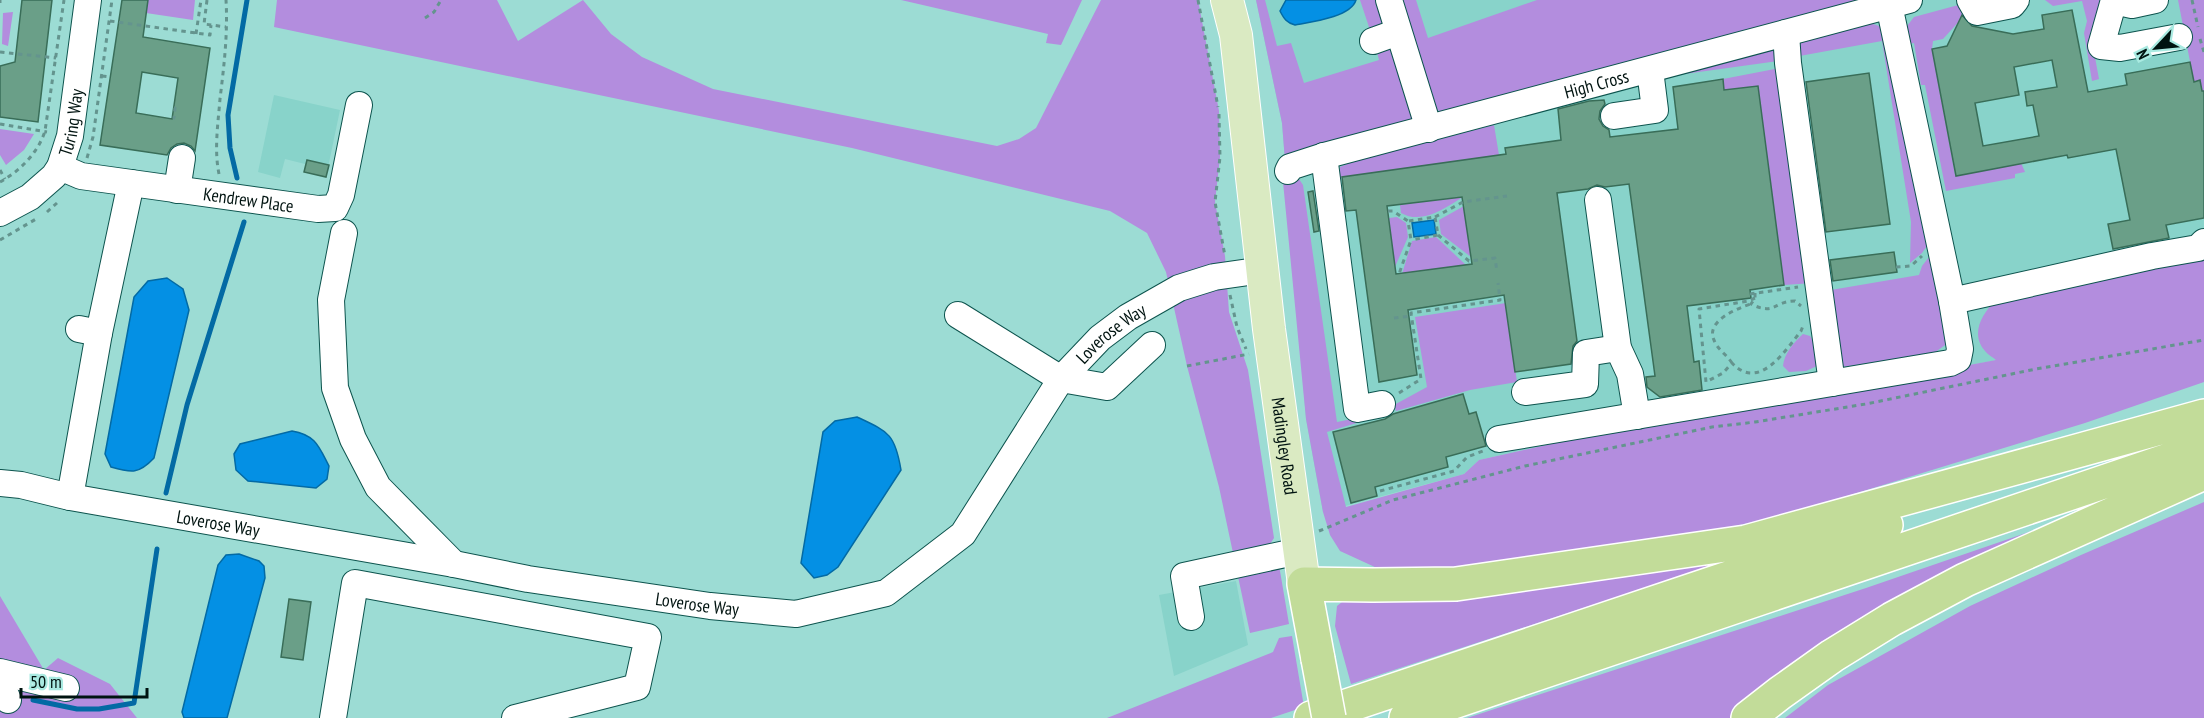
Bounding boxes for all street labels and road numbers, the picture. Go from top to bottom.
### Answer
street label: High Cross [1561,64,1631,103]
street label: Turing Way [53,87,88,159]
street label: Kendrew Place [202,182,295,217]
street label: Loverose Way [1071,298,1150,368]
street label: Madingley Road [1267,396,1303,496]
street label: Loverose Way [175,504,262,541]
street label: Loverose Way [654,587,740,620]

